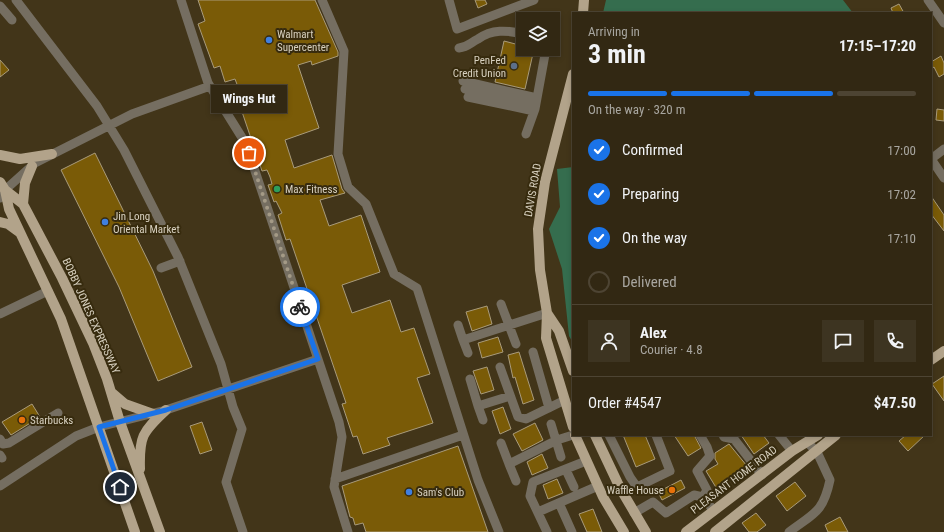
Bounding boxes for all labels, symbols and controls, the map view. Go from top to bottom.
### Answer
map controls [516,12,560,56]
button: layers [516,12,560,56]
text: Arriving in [588,24,640,39]
place label: Walmart Supercenter [277,28,330,54]
marker: Walmart Supercenter [264,35,274,45]
text: 17:15–17:20 [839,37,916,55]
text: 3 min [588,39,646,69]
place label: PenFed Credit Union [453,54,506,80]
marker: PenFed Credit Union [509,61,519,71]
callout: Wings Hut [211,85,287,113]
text: Wings Hut [222,91,276,106]
text: On the way · 320 m [588,102,685,117]
pin [232,136,266,170]
icon: check [588,139,610,161]
text: Confirmed [622,141,683,159]
icon: bag [238,142,260,164]
text: 17:00 [887,143,916,158]
street label: DAVIS ROAD [522,162,544,218]
place label: Max Fitness [285,183,338,196]
icon: check [588,183,610,205]
marker: Max Fitness [272,184,282,194]
text: Preparing [622,185,679,203]
text: 17:02 [887,187,916,202]
place label: Jin Long Oriental Market [113,210,180,236]
marker: Jin Long Oriental Market [100,217,110,227]
icon: check [588,227,610,249]
text: On the way [622,229,687,247]
text: 17:10 [887,231,916,246]
street label: BOBBY JONES EXPRESSWAY [60,256,122,376]
text: Delivered [622,273,677,291]
courier [280,287,320,327]
icon: bike [289,296,311,318]
button: person [588,320,630,362]
button: chat [822,320,864,362]
button: phone [874,320,916,362]
text: Alex [640,324,667,342]
text: Courier · 4.8 [640,342,703,357]
text: Order #4547 [588,394,662,412]
text: $47.50 [874,394,916,412]
place label: Starbucks [30,414,73,427]
marker: Starbucks [17,415,27,425]
street label: PLEASANT HOME ROAD [688,443,780,517]
pin [103,470,137,504]
icon: home [109,476,131,498]
place label: Waffle House [607,484,664,497]
marker: Waffle House [667,485,677,495]
place label: Sam's Club [417,486,464,499]
marker: Sam's Club [404,487,414,497]

